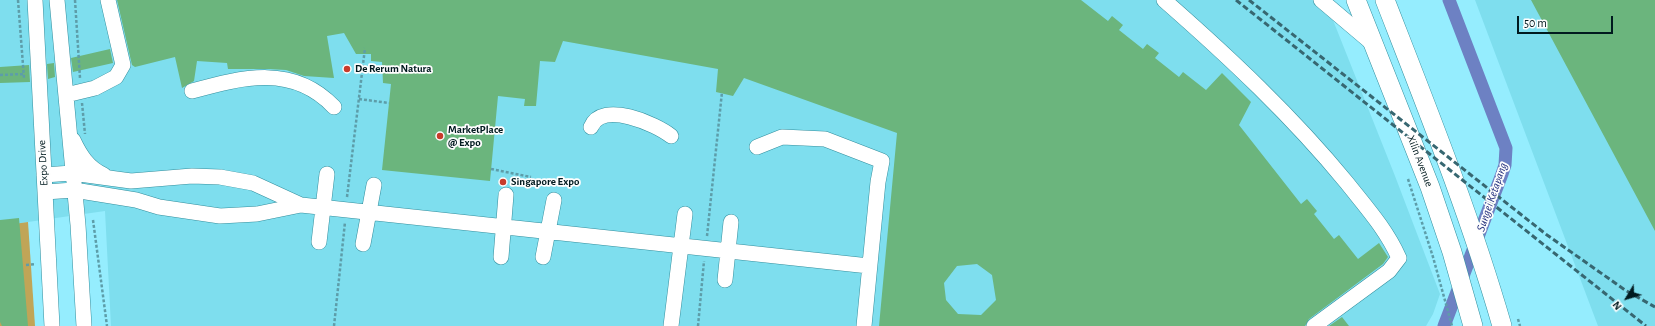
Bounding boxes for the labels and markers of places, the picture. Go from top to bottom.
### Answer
place label: De Rerum Natura [355,62,432,76]
marker: De Rerum Natura [342,64,352,74]
place label: MarketPlace @ Expo [448,123,503,149]
marker: MarketPlace @ Expo [435,131,445,141]
place label: Singapore Expo [511,175,579,189]
marker: Singapore Expo [498,177,508,187]

